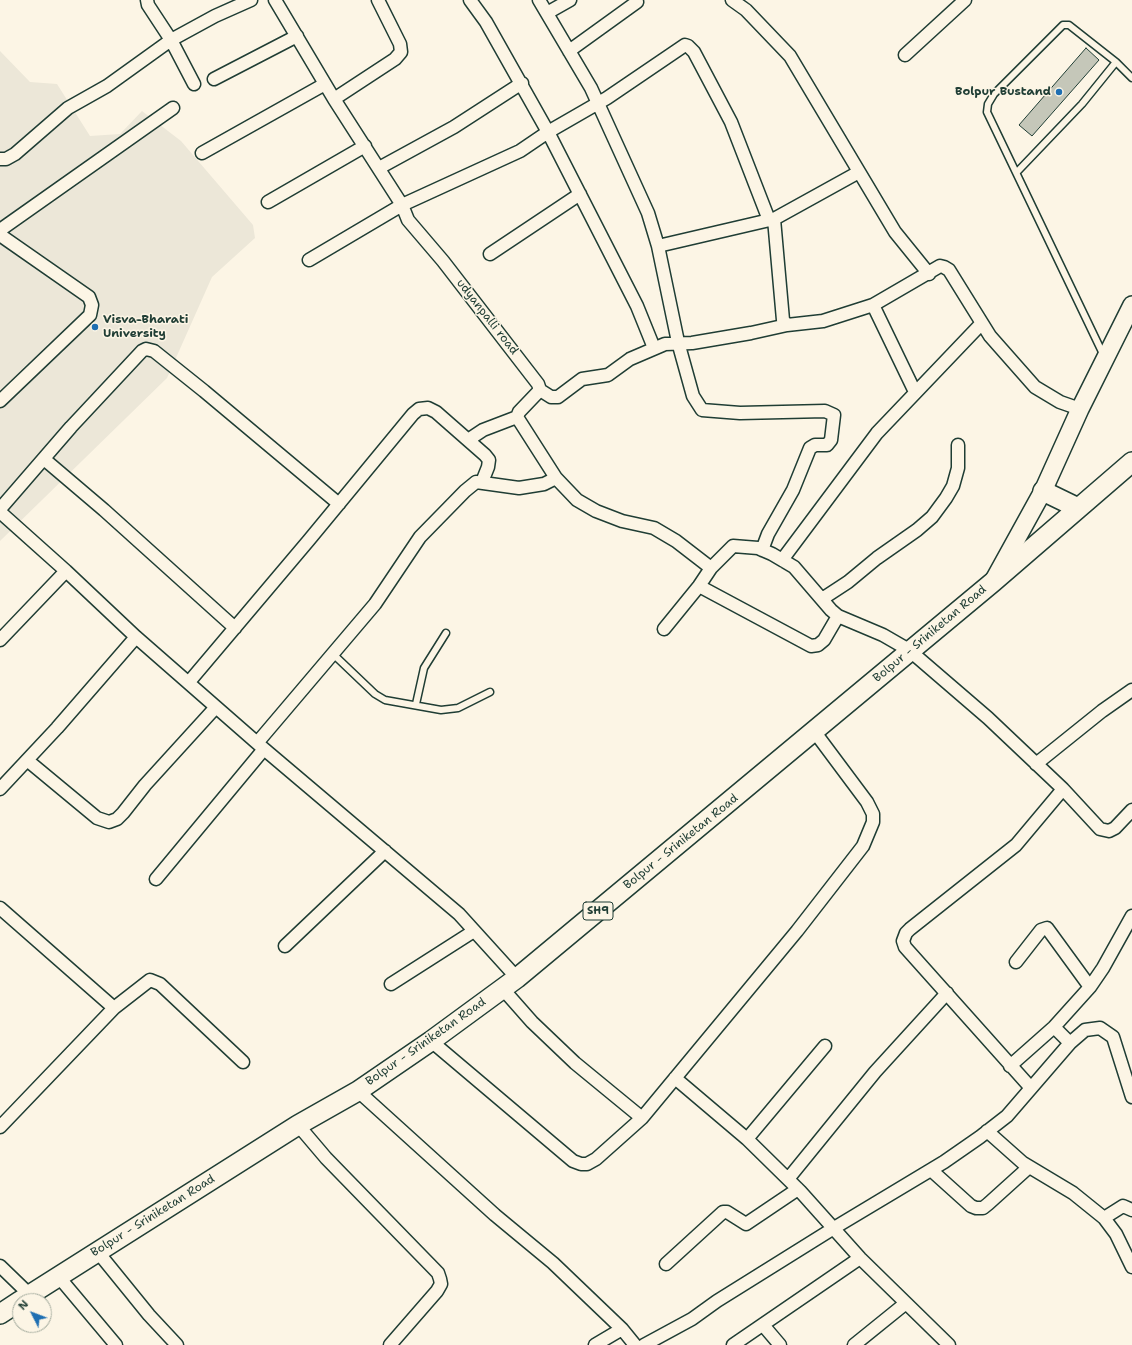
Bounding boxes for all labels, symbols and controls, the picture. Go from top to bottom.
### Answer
place label: Bolpur Bustand [955,85,1051,99]
marker: Bolpur Bustand [1054,87,1064,97]
street label: udyanpalli road [453,276,521,358]
place label: Visva-Bharati University [103,313,188,341]
marker: Visva-Bharati University [90,322,100,332]
street label: Bolpur - Sriniketan Road [870,582,990,686]
street label: Bolpur - Sriniketan Road [621,791,741,893]
road number: SH9 [583,902,613,920]
street label: Bolpur - Sriniketan Road [363,995,489,1089]
street label: Bolpur - Sriniketan Road [88,1172,218,1260]
north arrow [12,1293,52,1333]
text: N [15,1297,32,1314]

